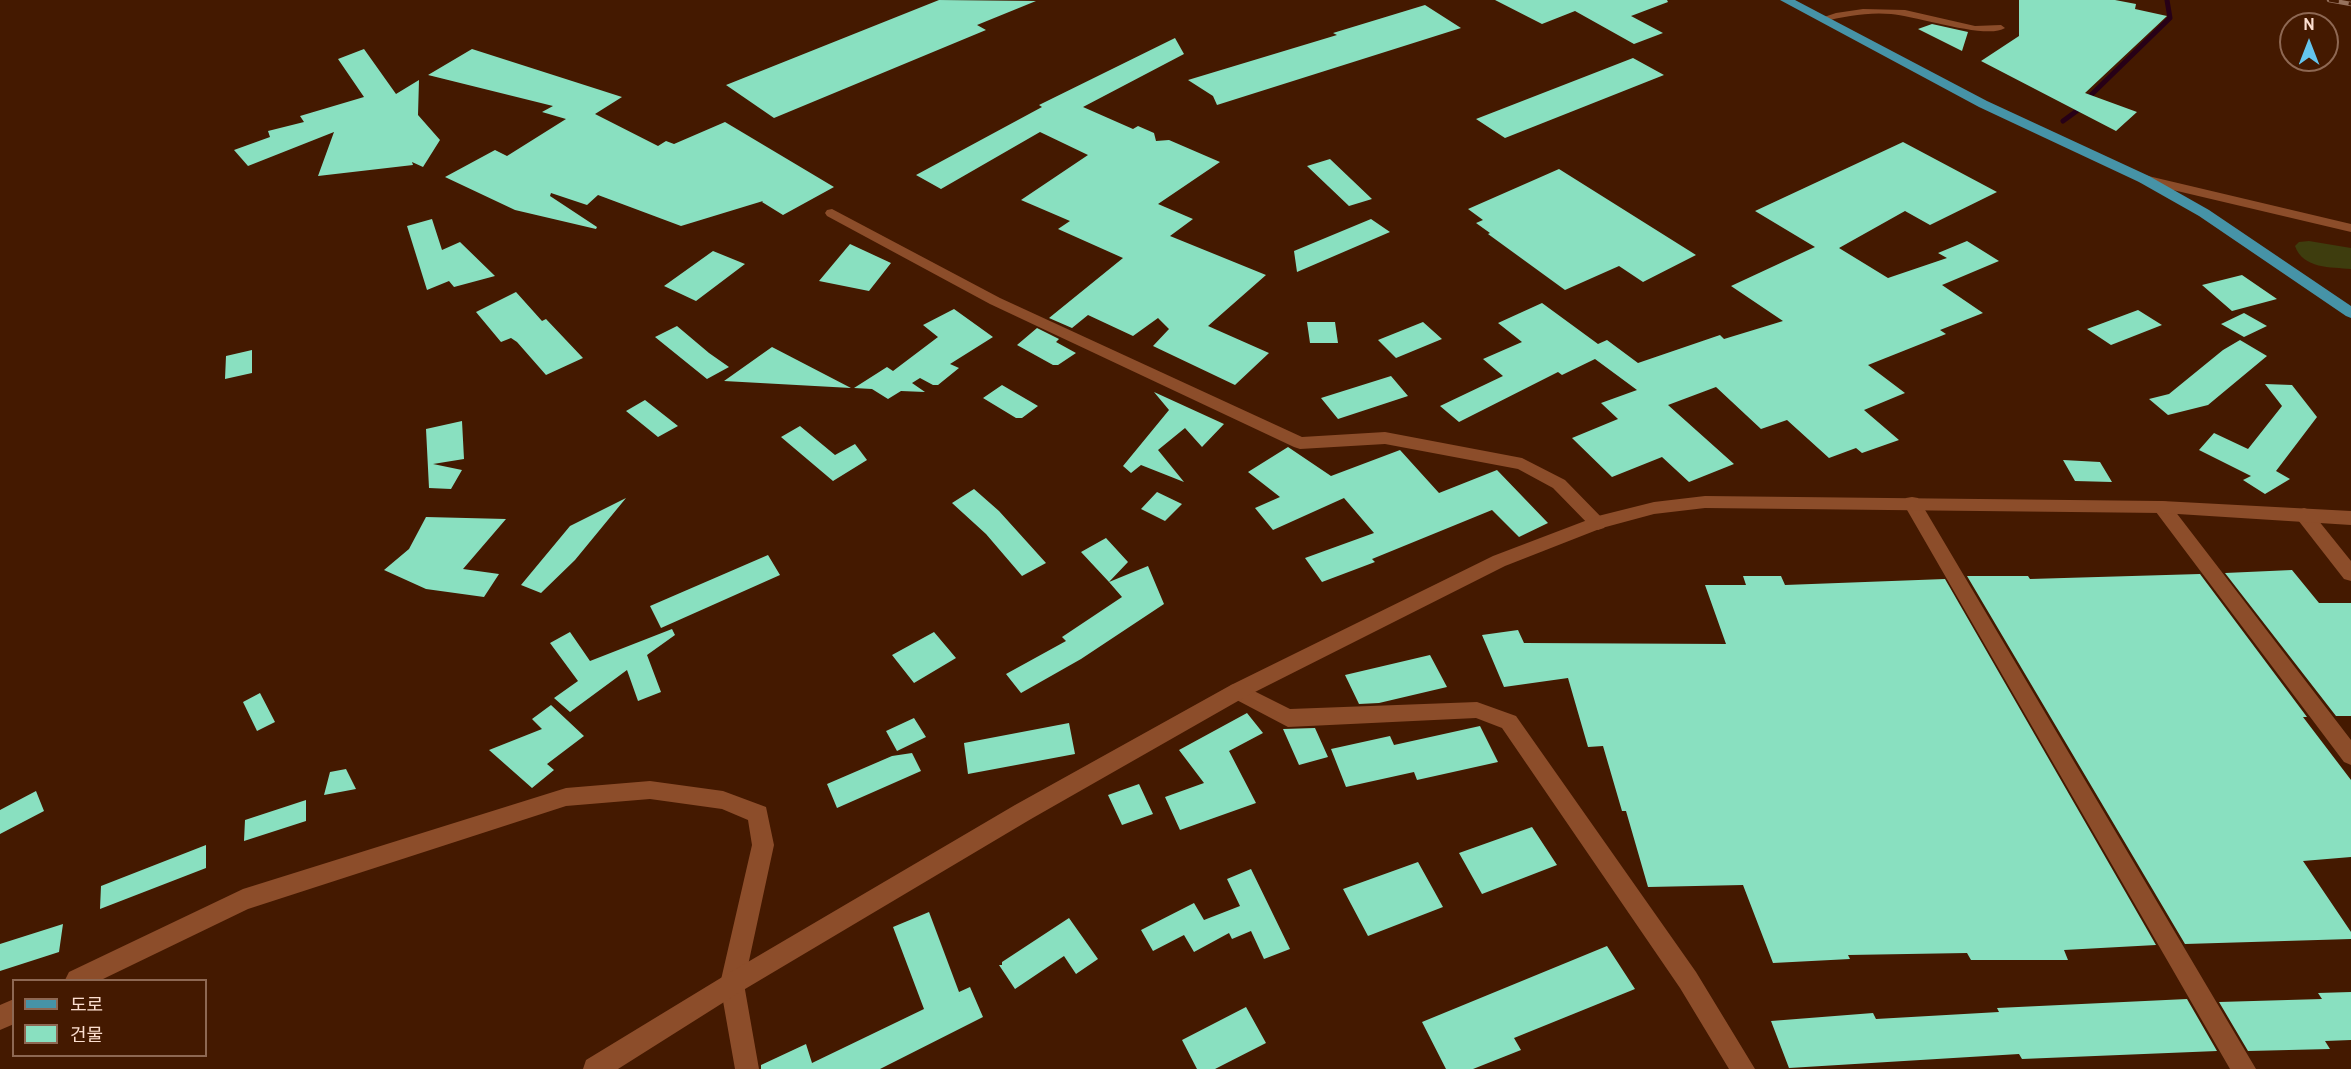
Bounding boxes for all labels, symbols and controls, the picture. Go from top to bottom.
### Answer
north arrow [2279,12,2339,72]
text: N [2303,16,2315,36]
legend [12,979,207,1057]
text: 도로 [70,995,103,1018]
text: 건물 [70,1025,103,1048]

